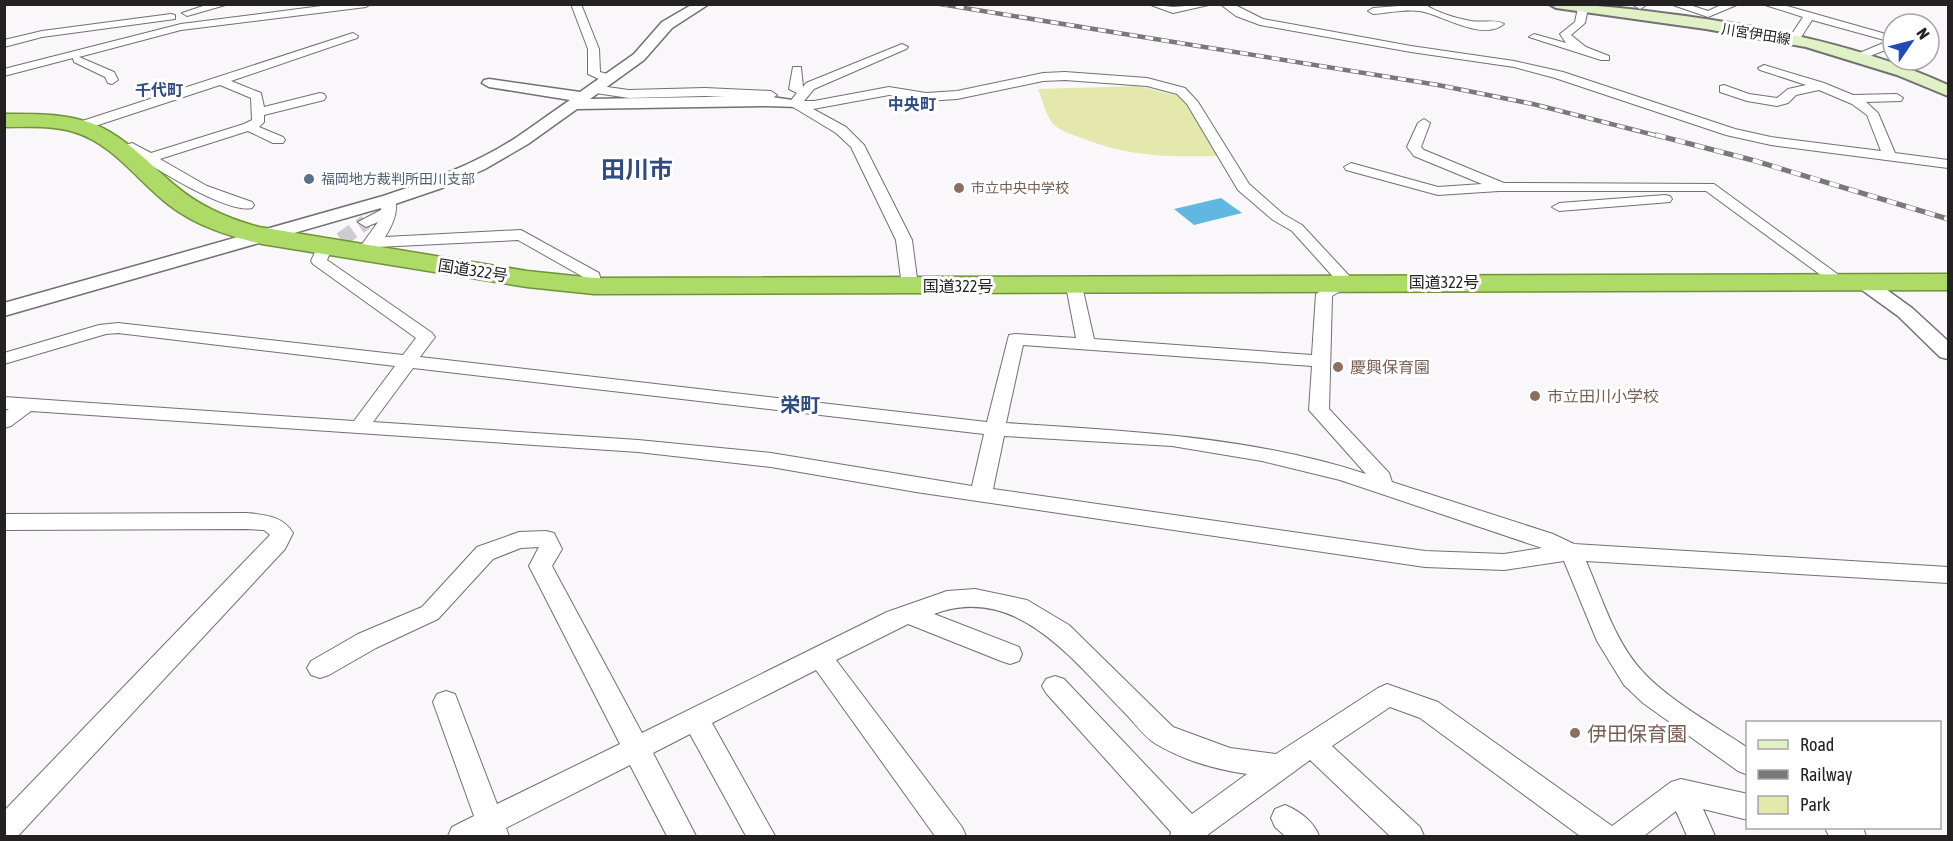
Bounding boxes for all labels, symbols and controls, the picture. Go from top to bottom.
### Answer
north arrow [1881,12,1941,72]
street label: 川宮伊田線 [1720,21,1792,47]
text: N [1913,24,1933,42]
district label: 千代町 [135,81,183,99]
district label: 中央町 [888,95,936,113]
district label: 田川市 [601,156,673,183]
place label: 福岡地方裁判所田川支部 [321,171,475,187]
marker: 福岡地方裁判所田川支部 [302,172,316,186]
place label: 市立中央中学校 [971,180,1069,196]
marker: 市立中央中学校 [952,181,966,195]
street label: 国道322号 [437,256,509,284]
street label: 国道322号 [1409,273,1479,291]
street label: 国道322号 [923,277,993,295]
place label: 慶興保育園 [1350,358,1430,376]
marker: 慶興保育園 [1331,360,1345,374]
place label: 市立田川小学校 [1547,387,1659,405]
marker: 市立田川小学校 [1528,389,1542,403]
district label: 栄町 [780,393,820,416]
legend [1746,721,1941,829]
place label: 伊田保育園 [1587,722,1687,745]
marker: 伊田保育園 [1568,726,1582,740]
text: Road [1800,734,1834,755]
text: Railway [1800,764,1852,785]
text: Park [1800,794,1830,815]

